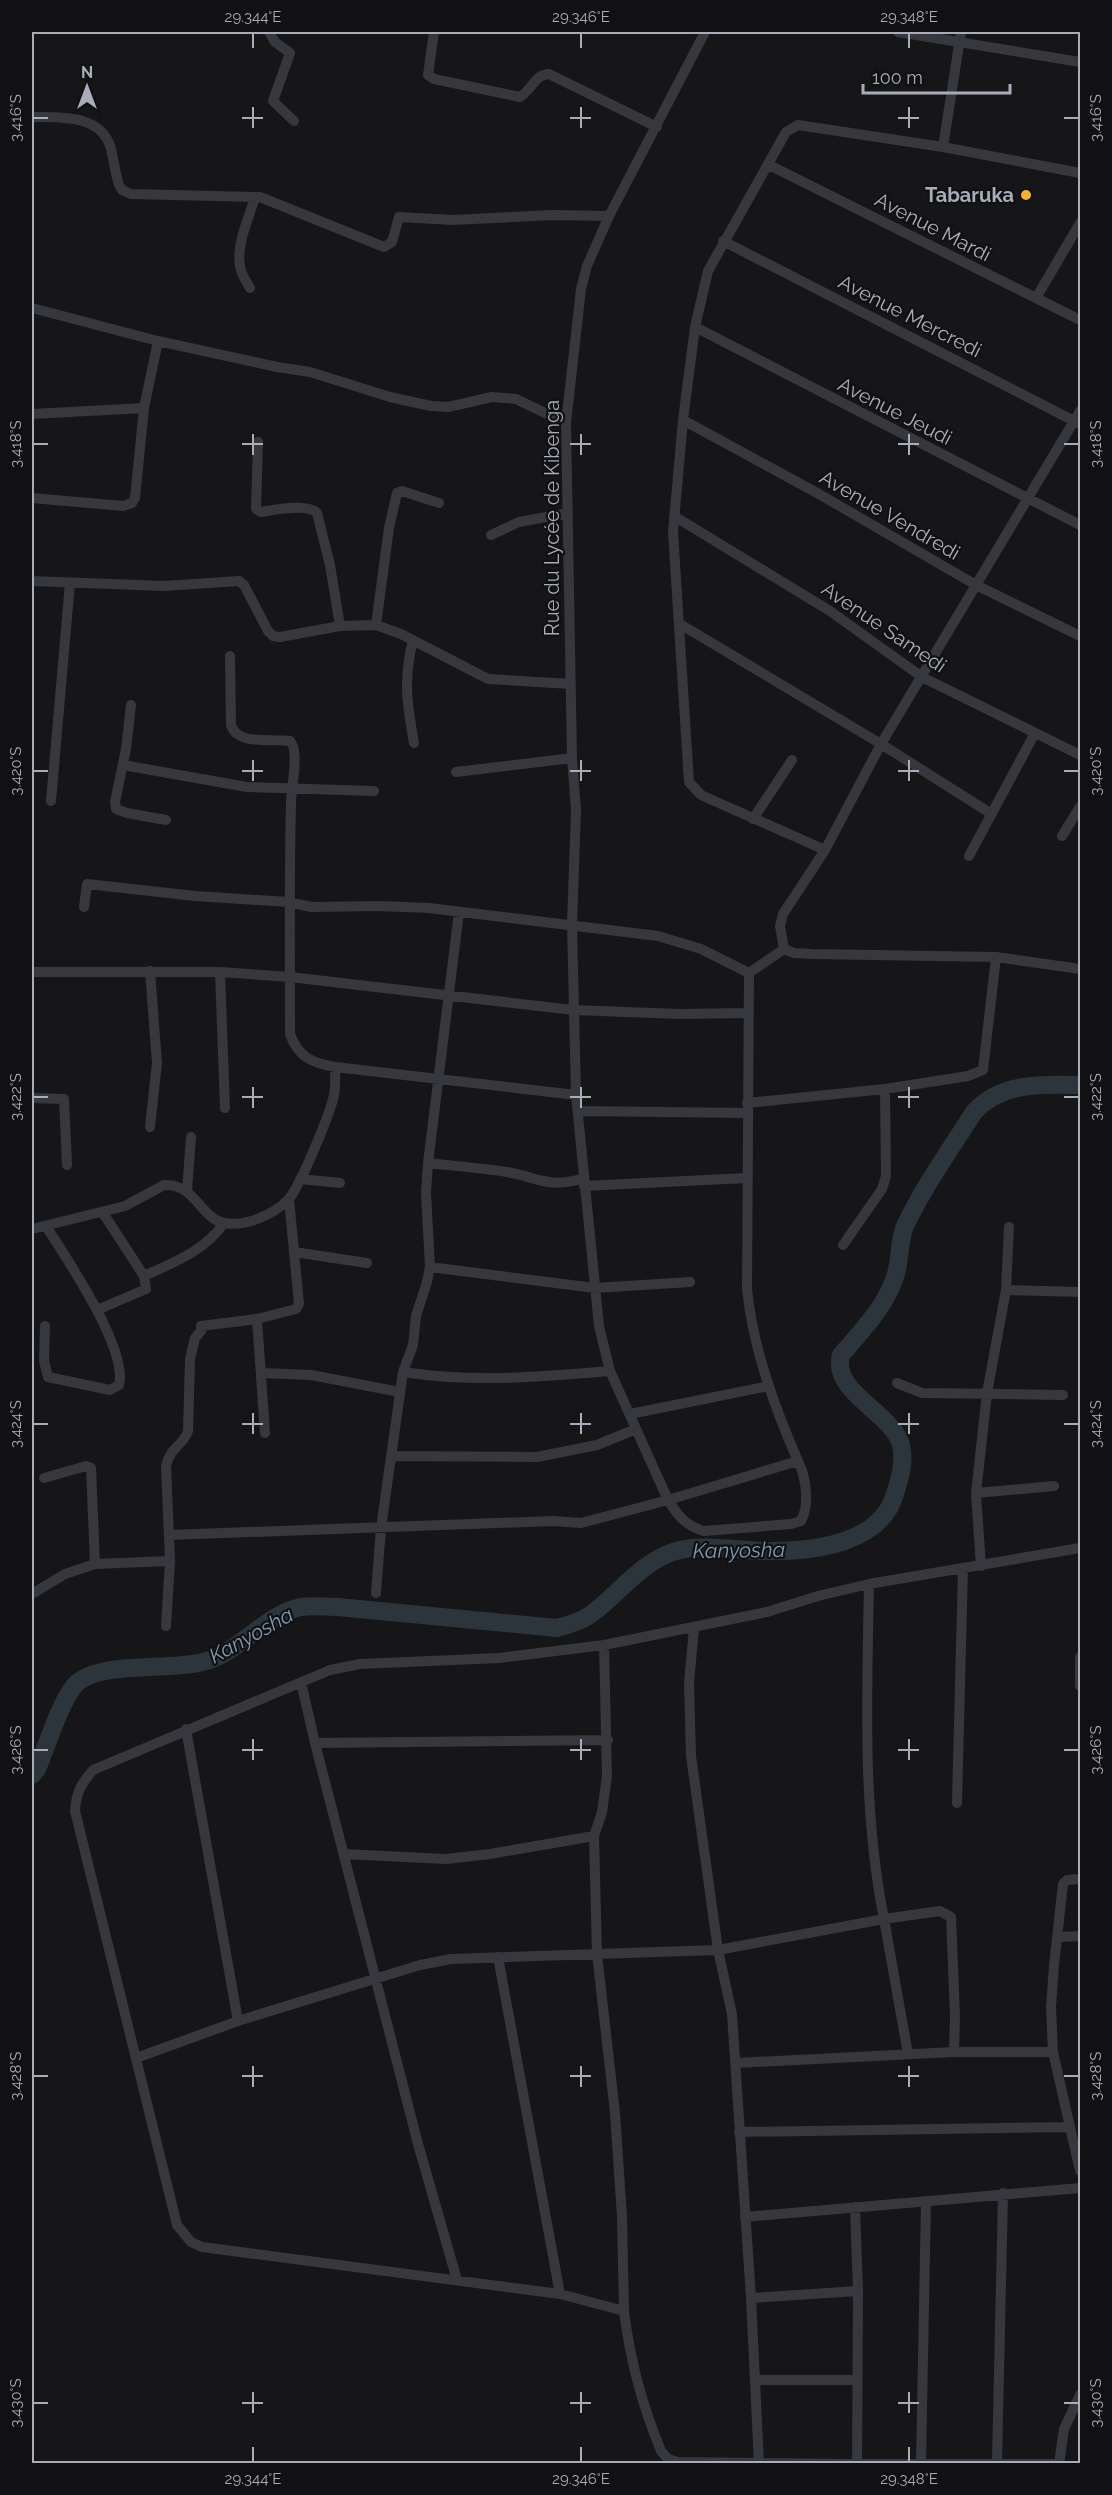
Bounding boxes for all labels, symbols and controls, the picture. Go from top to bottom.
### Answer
text: 29.344°E [225,8,281,26]
text: 29.346°E [552,8,610,26]
text: 29.348°E [880,8,938,26]
north arrow [57,57,117,117]
scale bar [863,57,1010,95]
text: N [81,63,93,82]
text: 100 m [872,67,923,88]
text: 3.416°S [7,94,25,142]
text: 3.416°S [1087,94,1105,142]
place label: Tabaruka [925,183,1014,207]
street label: Avenue Mardi [871,187,995,267]
marker: Tabaruka [1019,188,1033,202]
street label: Avenue Mercredi [834,270,986,362]
street label: Avenue Jeudi [834,372,956,450]
street label: Rue du Lycée de Kibenga [540,400,564,636]
text: 3.418°S [7,420,25,468]
text: 3.418°S [1087,420,1105,468]
street label: Avenue Vendredi [816,465,964,565]
street label: Avenue Samedi [817,576,951,678]
text: 3.420°S [7,747,25,795]
text: 3.420°S [1087,747,1105,795]
text: 3.422°S [7,1073,25,1121]
text: 3.422°S [1087,1073,1105,1121]
text: 3.424°S [7,1400,25,1448]
text: 3.424°S [1087,1400,1105,1448]
water label: Kanyosha [693,1537,785,1563]
water label: Kanyosha [204,1602,298,1668]
text: 3.426°S [7,1726,25,1775]
text: 3.426°S [1087,1726,1105,1775]
text: 3.428°S [7,2052,25,2100]
text: 3.428°S [1087,2052,1105,2100]
text: 3.430°S [7,2378,25,2428]
text: 3.430°S [1087,2378,1105,2428]
text: 29.344°E [225,2470,281,2488]
text: 29.346°E [552,2470,610,2488]
text: 29.348°E [880,2470,938,2488]

